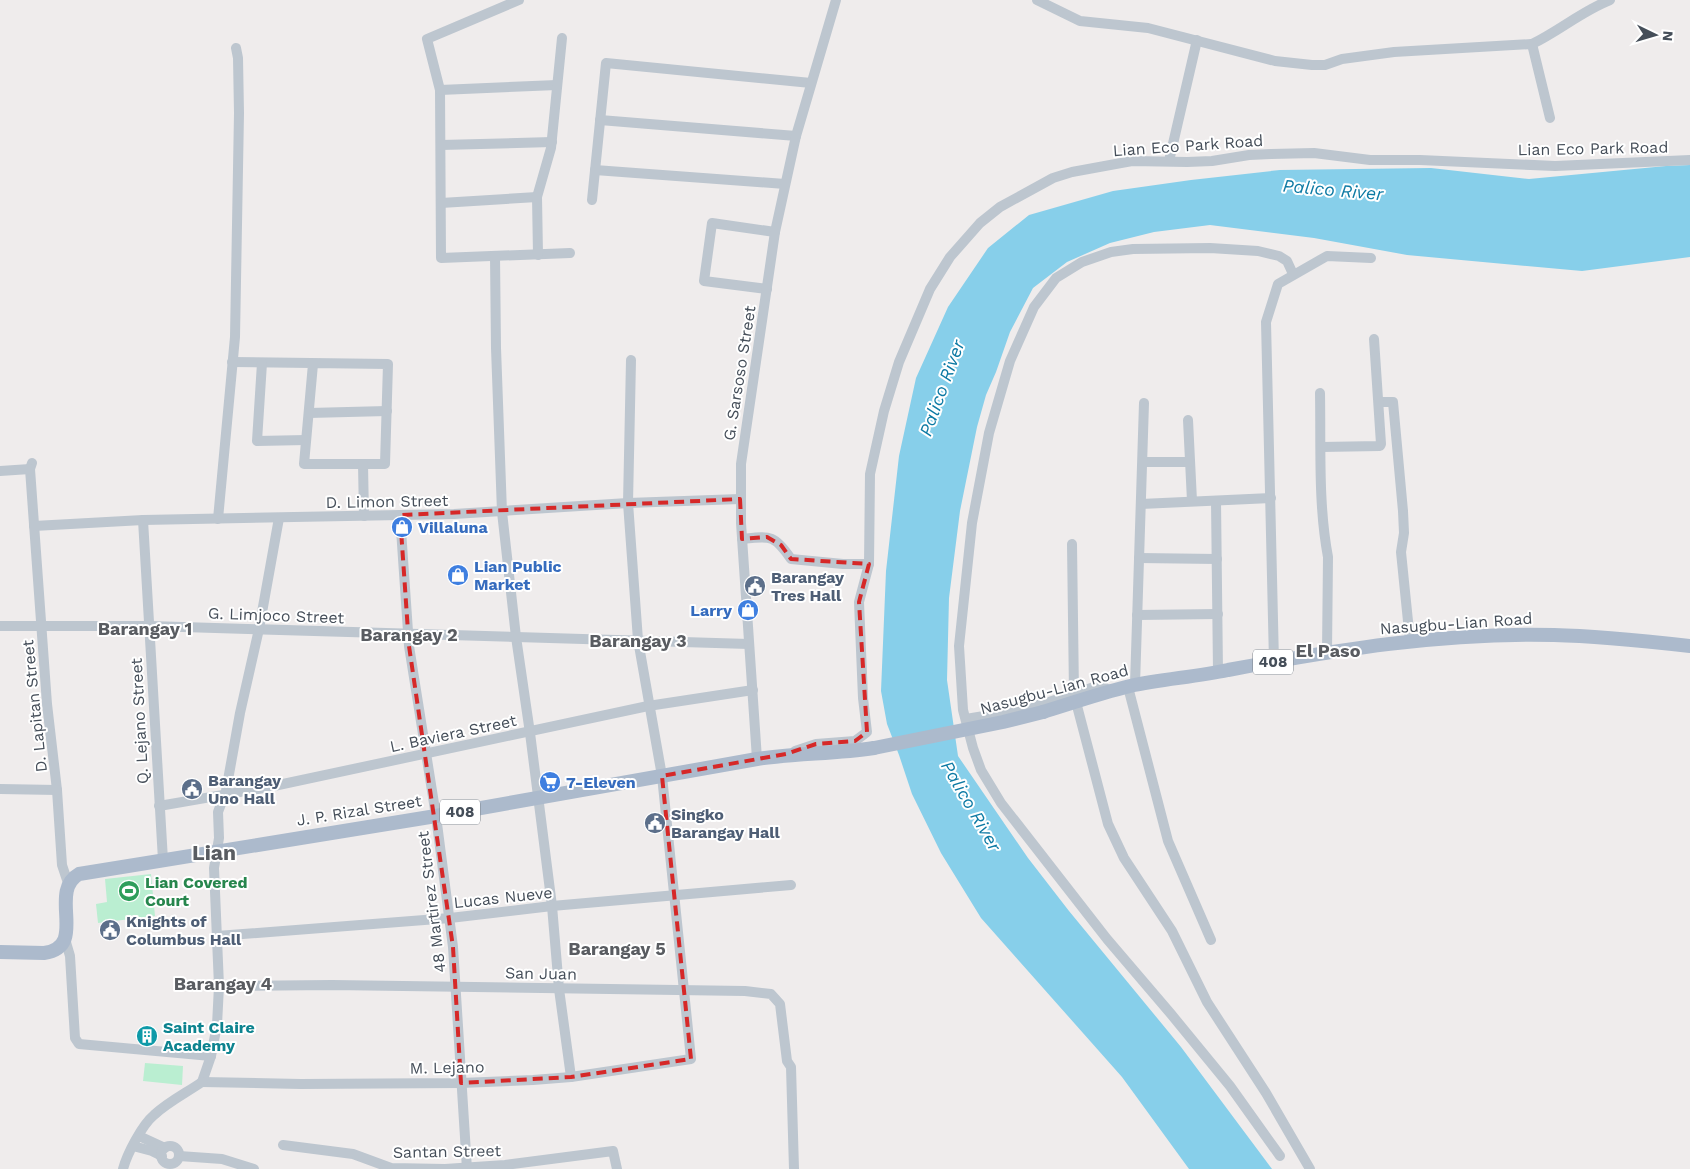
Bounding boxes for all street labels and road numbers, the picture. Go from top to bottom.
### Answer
street label: Lian Eco Park Road [1112,131,1264,160]
street label: Lian Eco Park Road [1517,138,1669,159]
street label: G. Sarsoso Street [719,304,760,442]
street label: D. Limon Street [325,491,449,512]
street label: G. Limjoco Street [207,604,345,627]
street label: Nasugbu-Lian Road [1379,609,1533,638]
street label: D. Lapitan Street [18,639,51,773]
road number: 408 [1253,650,1293,674]
street label: Q. Lejano Street [127,657,152,784]
street label: Nasugbu-Lian Road [978,661,1130,718]
street label: L. Baviera Street [388,711,518,756]
street label: J. P. Rizal Street [295,791,423,830]
road number: 408 [440,800,480,824]
street label: 48 Martirez Street [413,830,450,974]
street label: Lucas Nueve [453,883,553,912]
street label: San Juan [505,963,577,984]
street label: M. Lejano [409,1057,485,1078]
street label: Santan Street [393,1141,502,1162]

